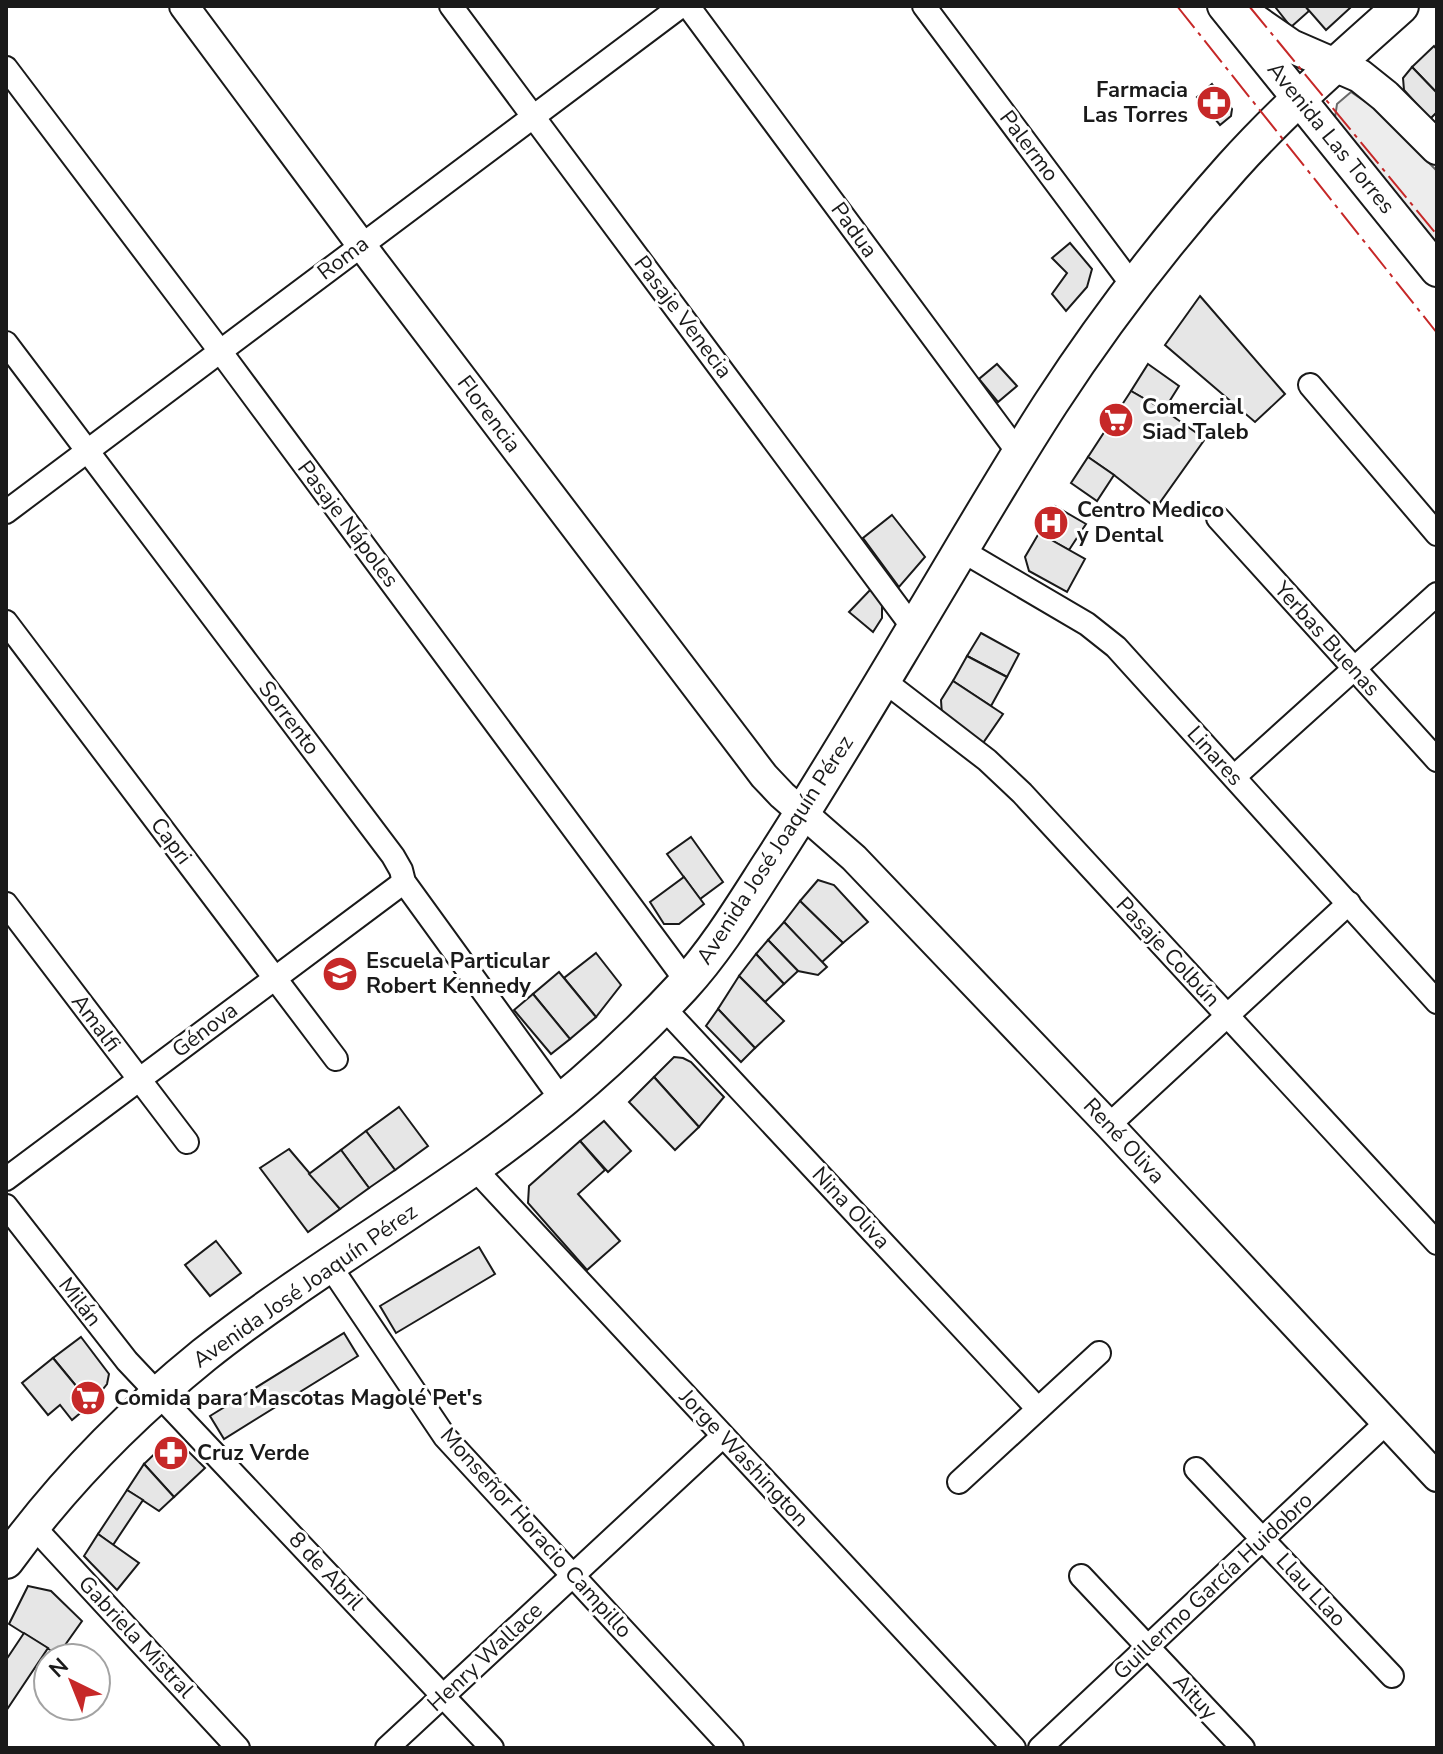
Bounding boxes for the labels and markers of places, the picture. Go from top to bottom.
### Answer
place label: Farmacia Las Torres [1083,75,1188,130]
pharmacy icon: Farmacia Las Torres [1195,84,1233,122]
place label: Comercial Siad Taleb [1142,392,1249,447]
supermarket icon: Comercial Siad Taleb [1097,401,1135,439]
place label: Centro Medico y Dental [1076,495,1224,550]
hospital icon: Centro Medico y Dental [1032,504,1070,542]
place label: Escuela Particular Robert Kennedy [366,946,550,1001]
school or university icon: Escuela Particular Robert Kennedy [321,955,359,993]
supermarket icon: Comida para Mascotas Magolé Pet's [69,1379,107,1417]
place label: Comida para Mascotas Magolé Pet's [114,1383,482,1413]
pharmacy icon: Cruz Verde [152,1434,190,1472]
place label: Cruz Verde [197,1438,310,1468]

